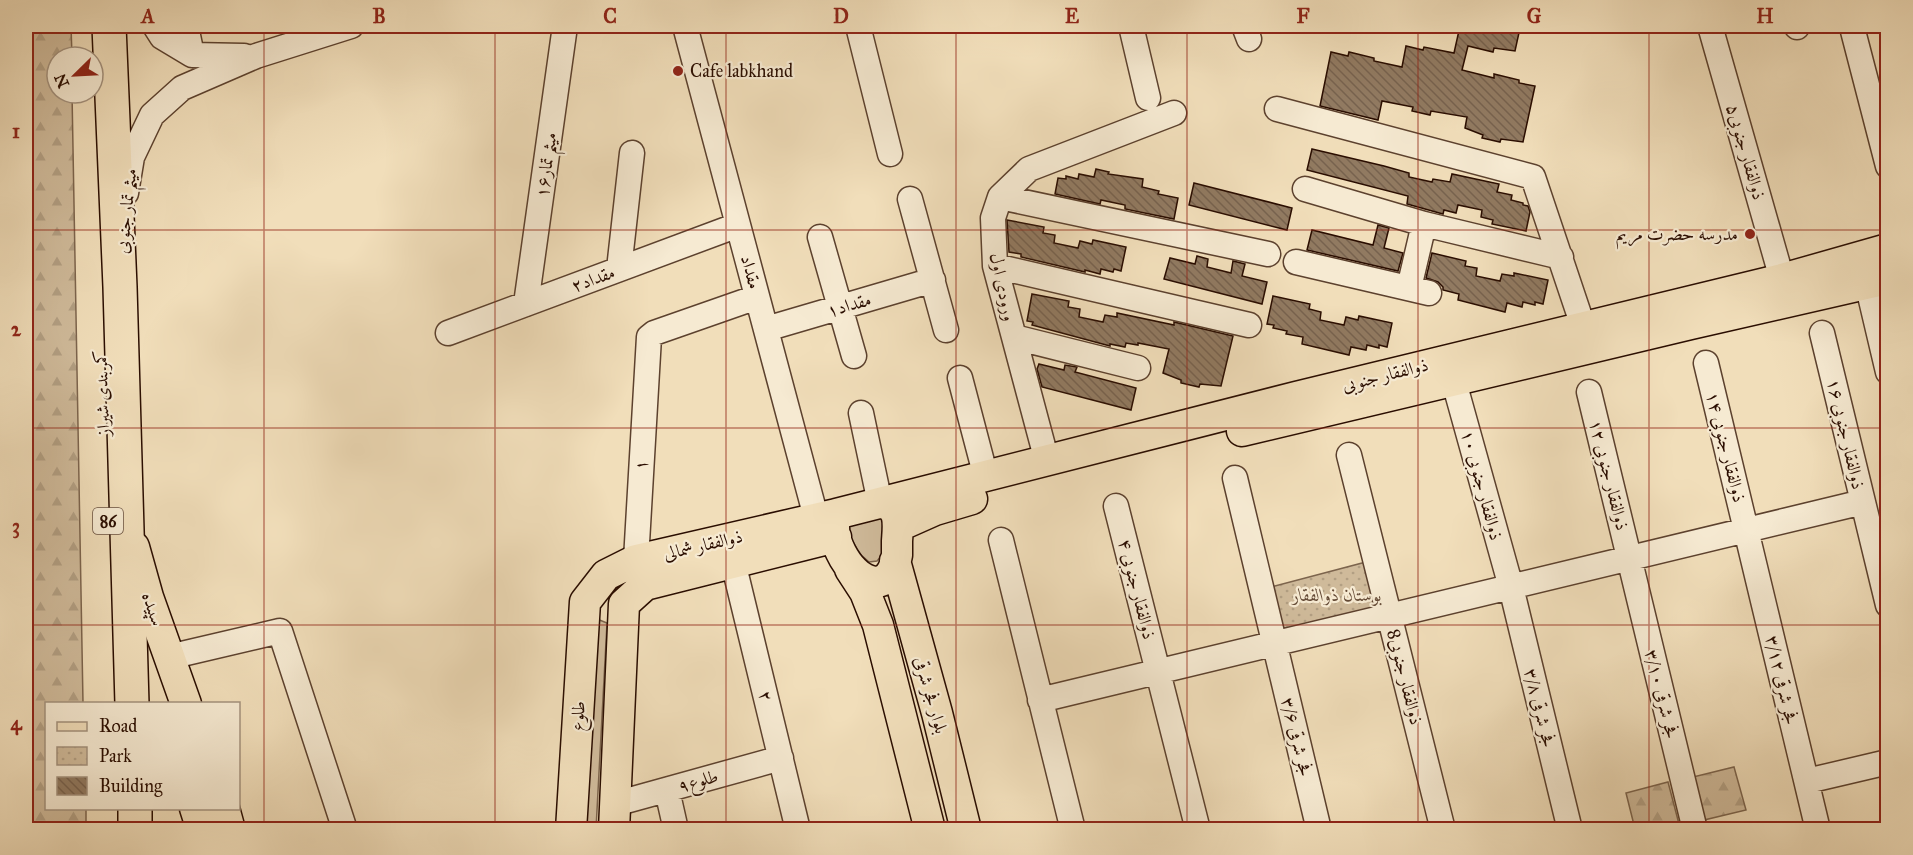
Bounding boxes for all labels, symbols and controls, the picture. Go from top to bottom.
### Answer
text: A [139,4,155,28]
text: B [372,4,386,28]
text: C [603,4,617,28]
text: D [833,4,849,28]
text: E [1065,4,1080,28]
text: F [1296,4,1310,28]
text: G [1527,4,1542,28]
text: H [1756,4,1774,28]
north arrow [45,45,105,105]
place label: Cafe labkhand [690,60,793,82]
marker: Cafe labkhand [671,64,685,78]
text: N [50,70,73,91]
street label: ذوالفقار جنوبی۵ [1720,101,1770,203]
text: 1 [12,119,20,143]
street label: میثم تمار۱۶ [531,131,568,200]
street label: میثم تمار جنوبی [111,167,148,255]
place label: مدرسه حضرت مریم [1616,223,1738,250]
marker: مدرسه حضرت مریم [1743,227,1757,241]
street label: ورودی اول [985,251,1021,323]
street label: مقداد [736,253,766,291]
street label: مقداد۲ [568,261,618,297]
street label: مقداد۱ [824,288,874,322]
text: 2 [11,317,22,341]
street label: کمربندی شیراز [90,350,116,438]
street label: ذوالفقار جنوبی [1340,354,1431,398]
street label: ۱۶ ذوالفقار جنوبی [1821,376,1869,492]
street label: ۱۴ ذوالفقار جنوبی [1700,389,1750,505]
street label: ۱۲ ذوالفقار جنوبی [1583,417,1633,533]
street label: ۱۰ ذوالفقار جنوبی [1455,427,1507,543]
street label: ۱ [630,459,652,471]
road number: 86 [93,508,123,534]
text: 3 [12,514,20,539]
street label: ذوالفقار شمالی [661,525,745,565]
street label: ۴ ذوالفقار جنوبی [1112,537,1160,642]
park label: بوستان ذوالفقار [1291,584,1383,606]
street label: سپیده [135,589,169,629]
street label: 8ذوالفقار جنوبی [1381,627,1428,728]
street label: ۳/۱۲ فجر شرقی [1760,633,1803,727]
street label: ۳/۱۰ فجر شرقی [1639,647,1684,741]
street label: بلوار فجر شرقی [909,654,953,737]
street label: ۳/۸ فجر شرقی [1519,666,1560,750]
street label: ۲ [754,688,778,704]
street label: ۳/۶ فجر شرقی [1276,695,1317,779]
street label: طلوع [566,700,594,732]
legend [45,702,240,810]
text: 4 [10,711,22,736]
text: Road [99,715,137,737]
text: Park [99,745,132,767]
street label: طلوع۹ [675,765,722,801]
text: Building [99,775,163,798]

